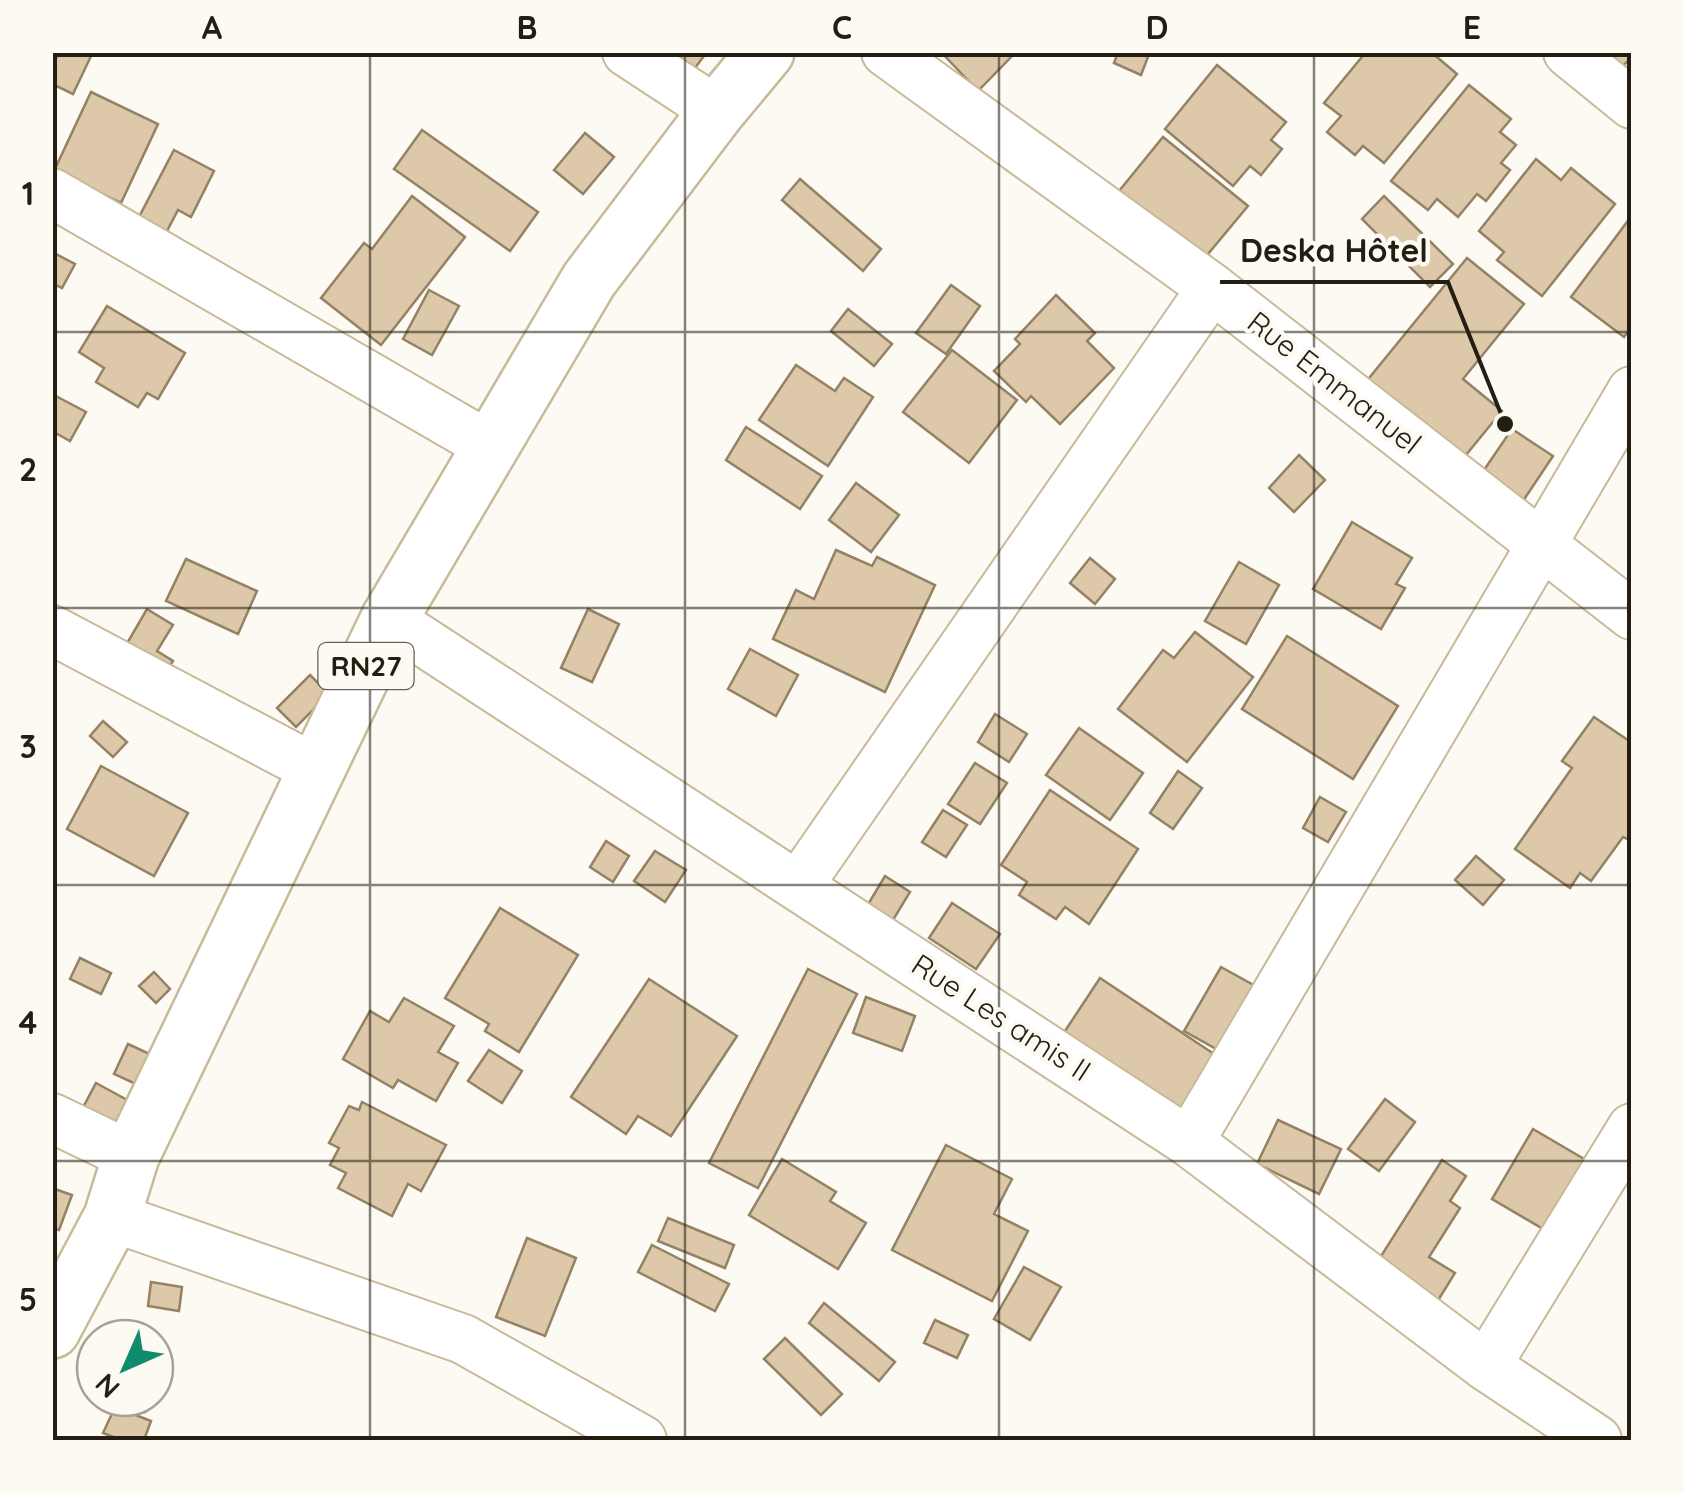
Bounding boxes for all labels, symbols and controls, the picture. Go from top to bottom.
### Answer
text: A [202,7,223,47]
text: B [517,7,537,47]
text: C [832,7,852,47]
text: D [1146,7,1168,47]
text: E [1463,7,1481,47]
text: 1 [22,173,34,213]
callout: Deska Hôtel [1220,220,1448,282]
text: Deska Hôtel [1240,230,1428,270]
street label: Rue Emmanuel [1240,303,1429,462]
text: 2 [19,449,37,489]
road number: RN27 [318,643,414,689]
text: 3 [19,726,37,766]
street label: Rue Les amis II [905,945,1098,1089]
text: 4 [19,1002,38,1042]
text: 5 [19,1279,37,1319]
north arrow [75,1318,175,1418]
text: N [87,1366,127,1406]

